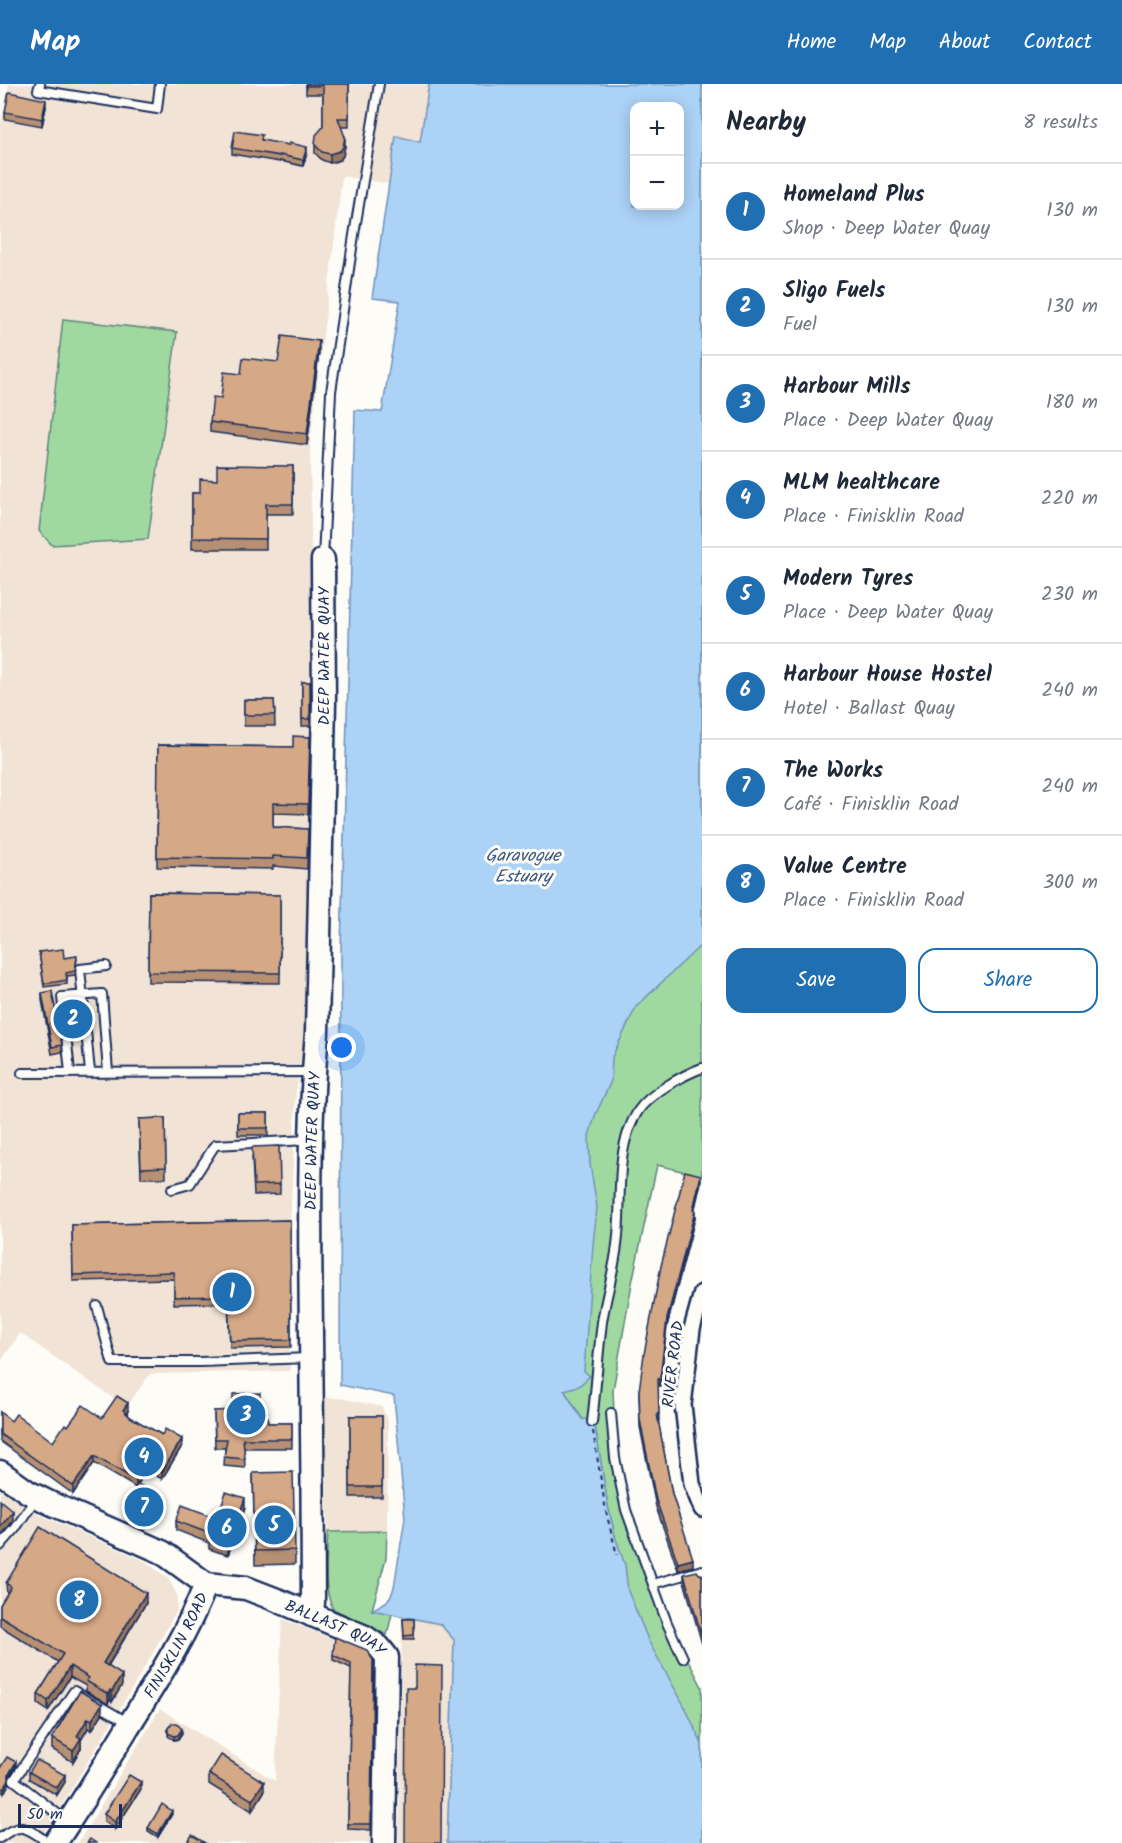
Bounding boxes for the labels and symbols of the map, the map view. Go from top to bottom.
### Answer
street label: DEEP WATER QUAY [312,586,337,725]
water label: Garavogue Estuary [486,842,562,892]
pin: 2 [54,996,92,1042]
your location [327,1033,356,1062]
street label: DEEP WATER QUAY [299,1070,328,1211]
pin: 1 [212,1270,252,1314]
street label: RIVER ROAD [656,1319,691,1409]
pin: 3 [226,1392,266,1438]
pin: 4 [124,1434,164,1480]
pin: 7 [124,1484,164,1530]
pin: 5 [254,1502,294,1548]
pin: 6 [208,1506,246,1550]
pin: 8 [60,1578,98,1622]
street label: FINISKLIN ROAD [138,1589,215,1704]
street label: BALLAST QUAY [281,1594,392,1662]
scale bar [18,1801,122,1828]

